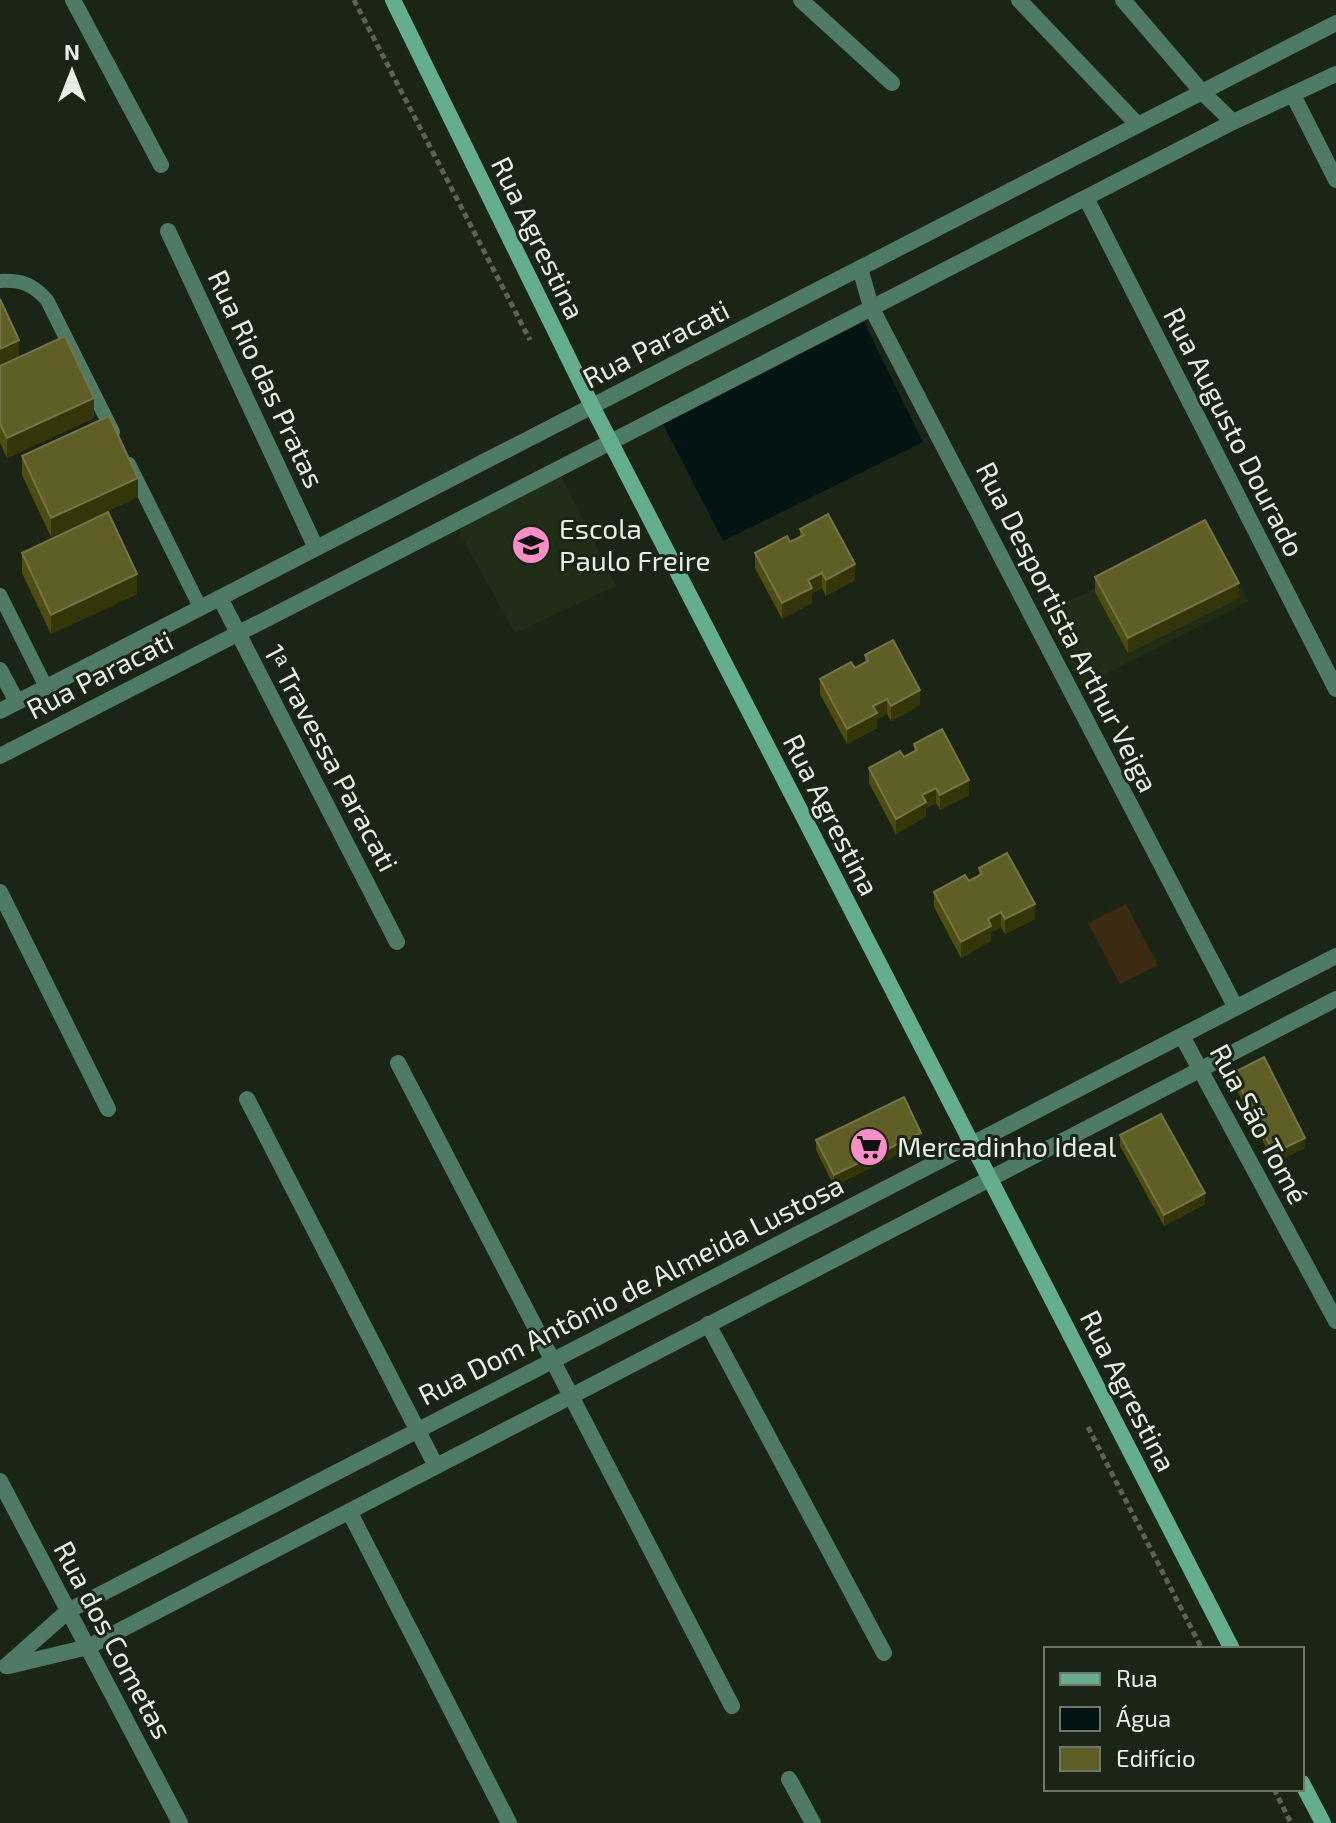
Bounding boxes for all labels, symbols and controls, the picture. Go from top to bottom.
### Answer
north arrow [32,32,112,112]
text: N [64,38,80,64]
street label: Rua Agrestina [485,151,593,324]
street label: Rua Rio das Pratas [202,264,332,493]
street label: Rua Paracati [577,292,735,395]
street label: Rua Augusto Dourado [1157,301,1313,562]
street label: Rua Desportista Arthur Veiga [970,456,1166,797]
place label: Escola Paulo Freire [559,511,711,577]
school or university icon: Escola Paulo Freire [510,524,552,566]
street label: Rua Paracati [21,623,179,726]
street label: 1ᵃ Travessa Paracati [258,638,406,877]
street label: Rua Agrestina [777,728,887,901]
street label: Rua São Tomé [1204,1038,1316,1209]
supermarket icon: Mercadinho Ideal [848,1126,890,1168]
place label: Mercadinho Ideal [897,1129,1117,1163]
street label: Rua Dom Antônio de Almeida Lustosa [412,1167,849,1411]
street label: Rua Agrestina [1074,1304,1184,1477]
street label: Rua dos Cometas [47,1535,180,1744]
legend [1044,1647,1304,1791]
text: Rua [1116,1663,1158,1692]
text: Água [1116,1703,1171,1732]
text: Edifício [1116,1743,1196,1772]

